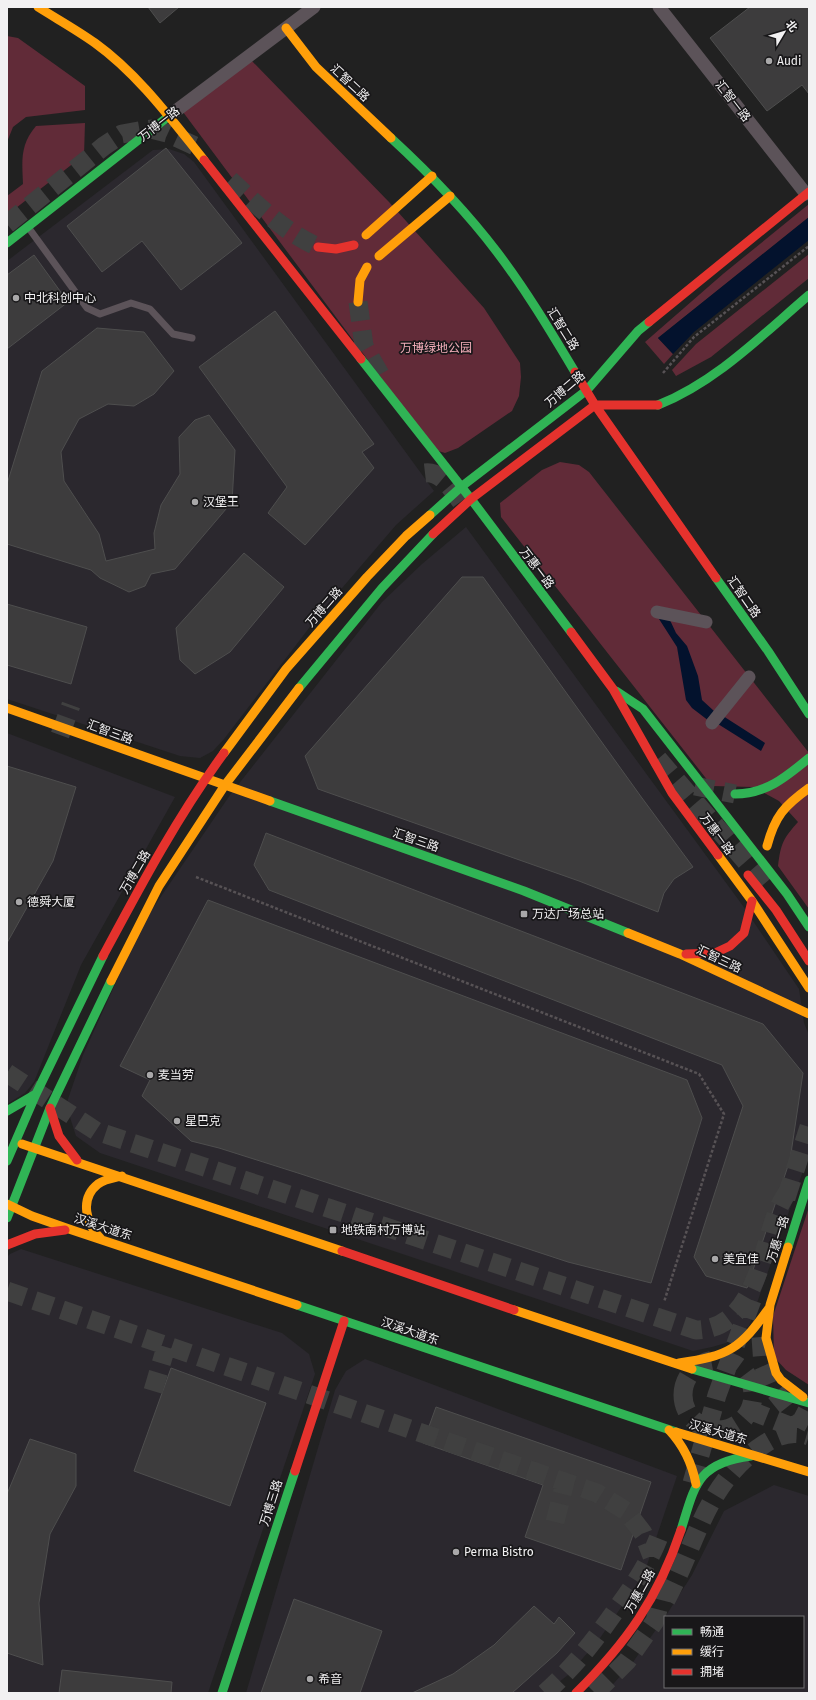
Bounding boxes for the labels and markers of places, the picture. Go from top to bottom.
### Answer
place label: Audi [777,54,801,68]
marker: Audi [764,56,774,66]
place label: 中北科创中心 [24,291,96,305]
marker: 中北科创中心 [11,293,21,303]
place label: 汉堡王 [203,495,239,509]
marker: 汉堡王 [190,497,200,507]
place label: 德舜大厦 [27,895,75,909]
marker: 德舜大厦 [14,897,24,907]
place label: 万达广场总站 [532,907,604,921]
marker: 万达广场总站 [519,909,529,919]
place label: 麦当劳 [158,1068,194,1082]
marker: 麦当劳 [145,1070,155,1080]
place label: 星巴克 [185,1114,221,1128]
marker: 星巴克 [172,1116,182,1126]
place label: 地铁南村万博站 [341,1223,425,1237]
marker: 地铁南村万博站 [328,1225,338,1235]
place label: 美宜佳 [723,1252,759,1266]
marker: 美宜佳 [710,1254,720,1264]
place label: Perma Bistro [464,1545,534,1559]
marker: Perma Bistro [451,1547,461,1557]
place label: 希音 [318,1672,342,1686]
marker: 希音 [305,1674,315,1684]

